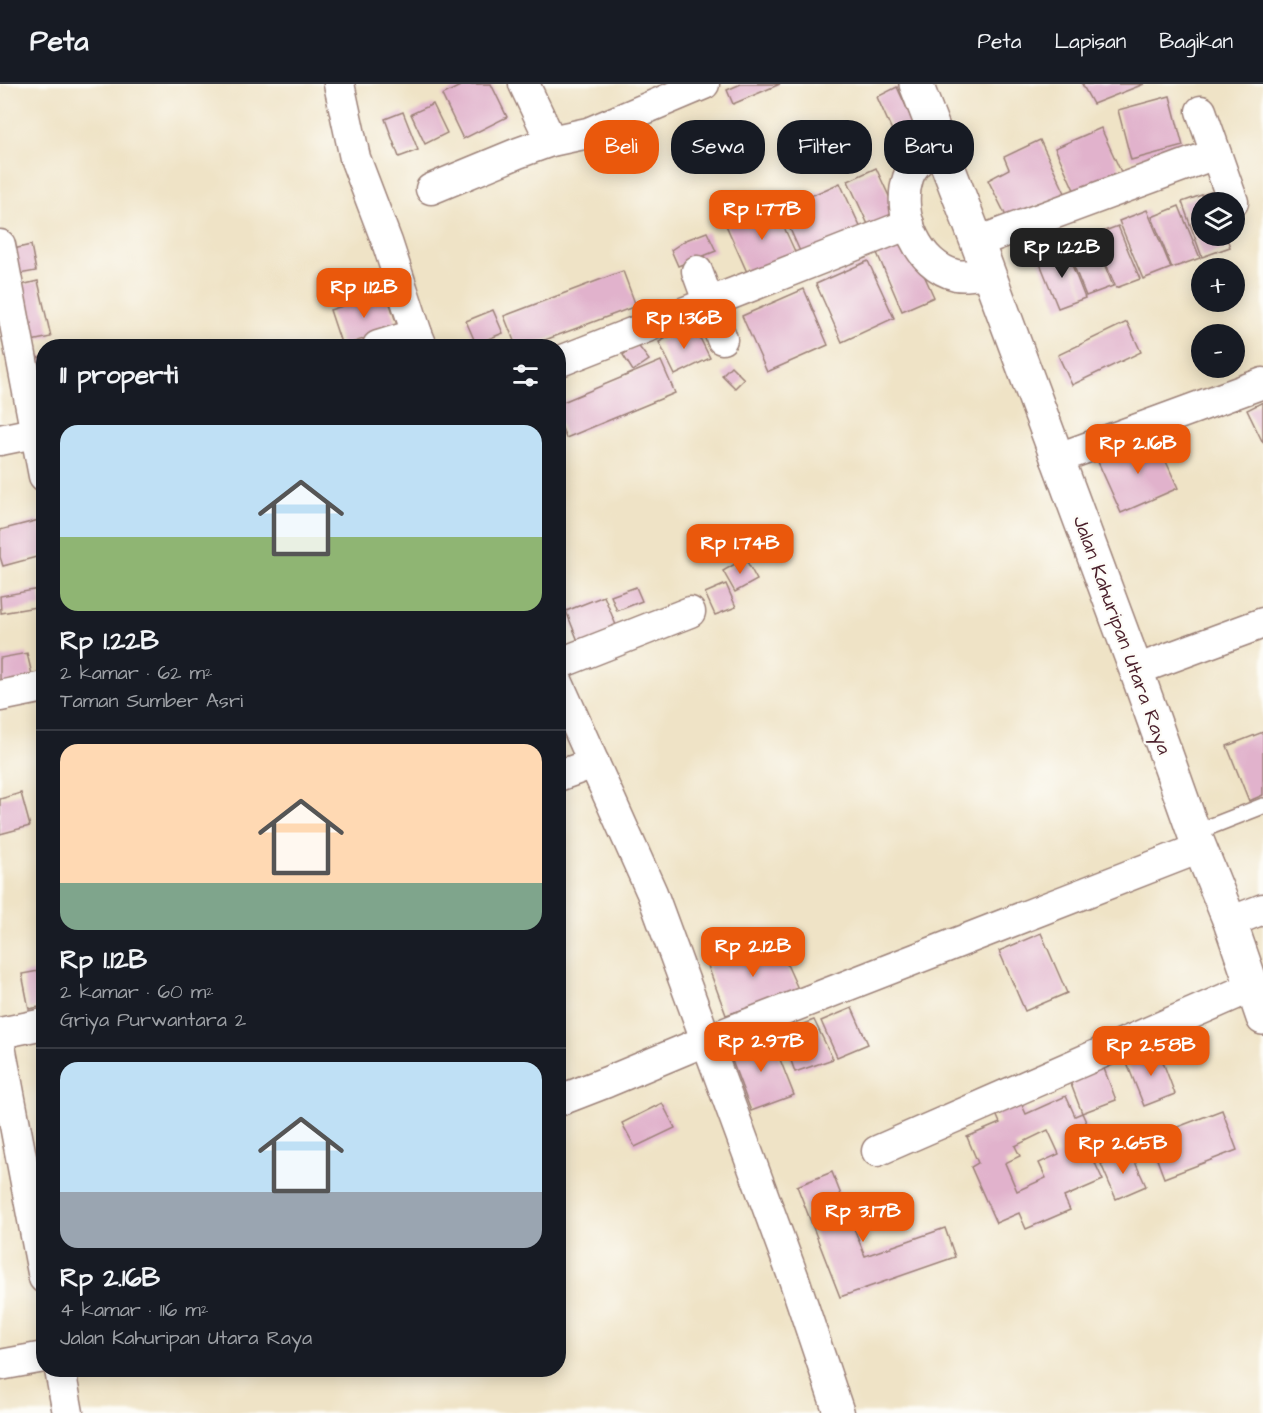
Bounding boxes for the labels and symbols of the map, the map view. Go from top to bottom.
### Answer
pin: Rp 1.77B [700,190,824,241]
pin: Rp 1.22B [1000,228,1124,279]
pin: Rp 1.12B [302,268,426,319]
pin: Rp 1.36B [622,299,746,350]
pin: Rp 2.16B [1076,424,1200,475]
street label: Jalan Kahuripan Utara Raya [1065,512,1178,759]
pin: Rp 1.74B [678,524,802,575]
pin: Rp 2.12B [691,927,815,978]
pin: Rp 2.97B [699,1022,823,1073]
pin: Rp 2.58B [1089,1026,1213,1077]
pin: Rp 2.65B [1061,1124,1185,1175]
pin: Rp 3.17B [801,1192,925,1243]

